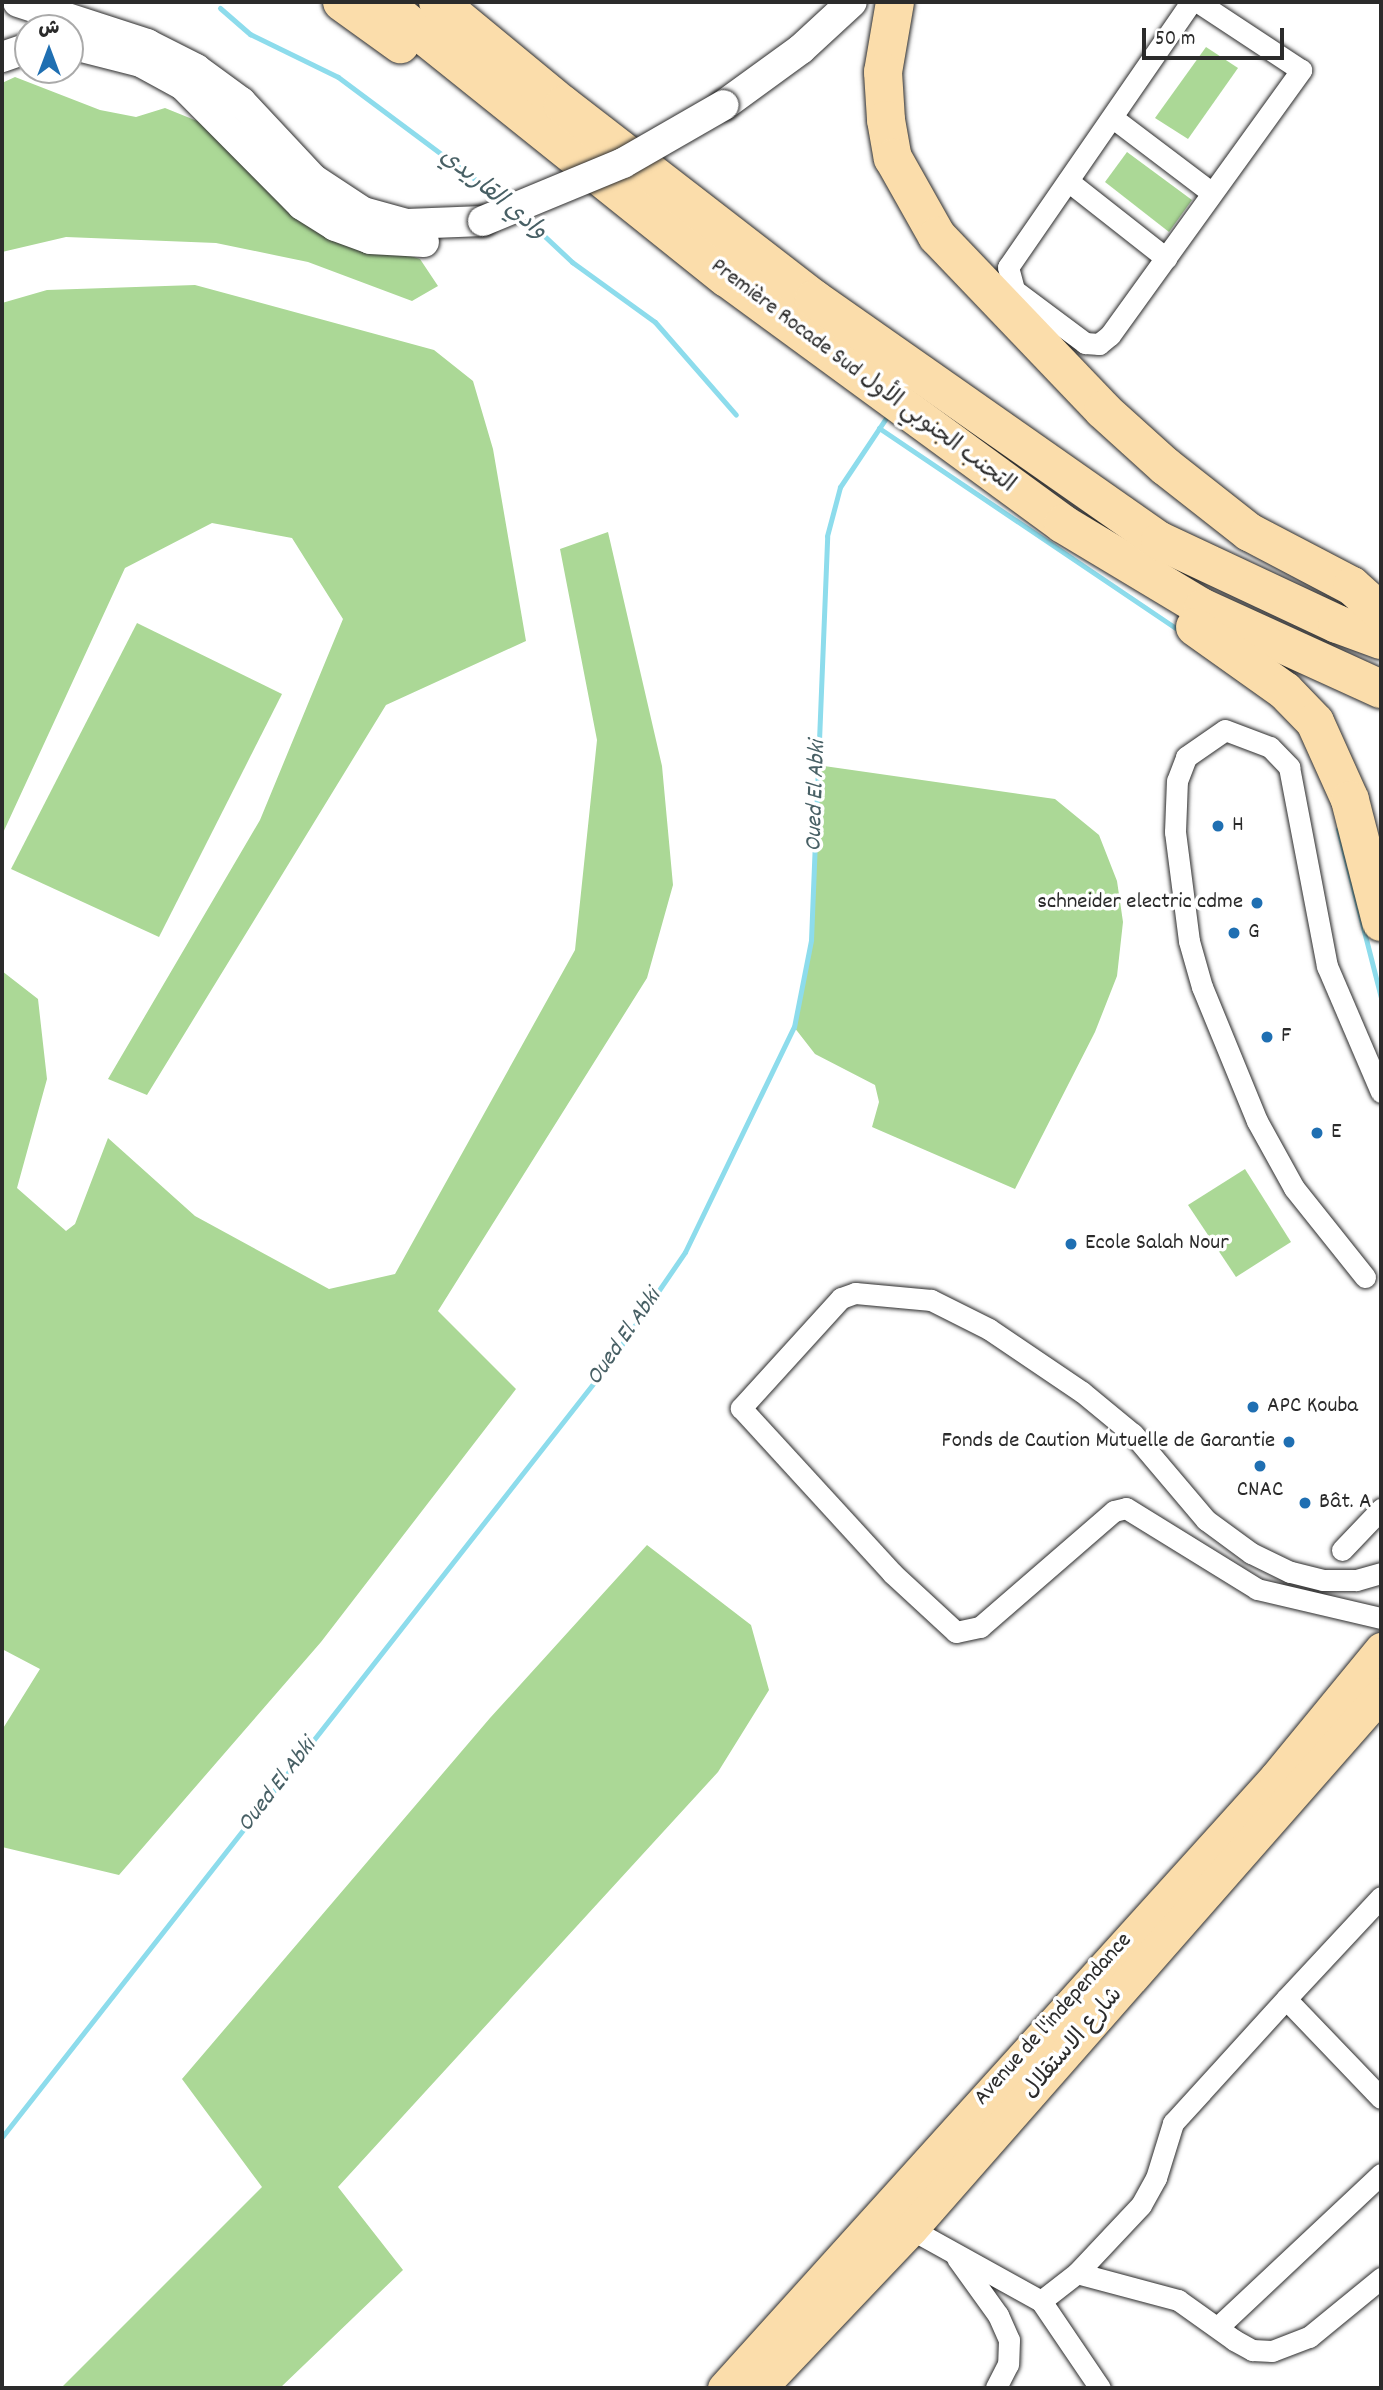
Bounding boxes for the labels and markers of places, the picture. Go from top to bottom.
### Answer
place label: H [1232,812,1244,840]
marker: H [1210,818,1226,834]
place label: schneider electric cdme [1037,889,1243,917]
marker: schneider electric cdme [1249,895,1265,911]
place label: G [1248,919,1260,947]
marker: G [1226,925,1242,941]
place label: F [1281,1023,1291,1051]
marker: F [1259,1029,1275,1045]
place label: E [1331,1119,1341,1147]
marker: E [1309,1125,1325,1141]
place label: Ecole Salah Nour [1085,1230,1229,1258]
marker: Ecole Salah Nour [1063,1236,1079,1252]
place label: APC Kouba [1267,1393,1358,1421]
marker: APC Kouba [1245,1399,1261,1415]
place label: Fonds de Caution Mutuelle de Garantie [942,1428,1275,1456]
marker: Fonds de Caution Mutuelle de Garantie [1281,1434,1297,1450]
marker: CNAC [1252,1458,1268,1474]
place label: CNAC [1237,1477,1283,1505]
place label: Bât. A [1319,1489,1372,1517]
marker: Bât. A [1297,1495,1313,1511]

